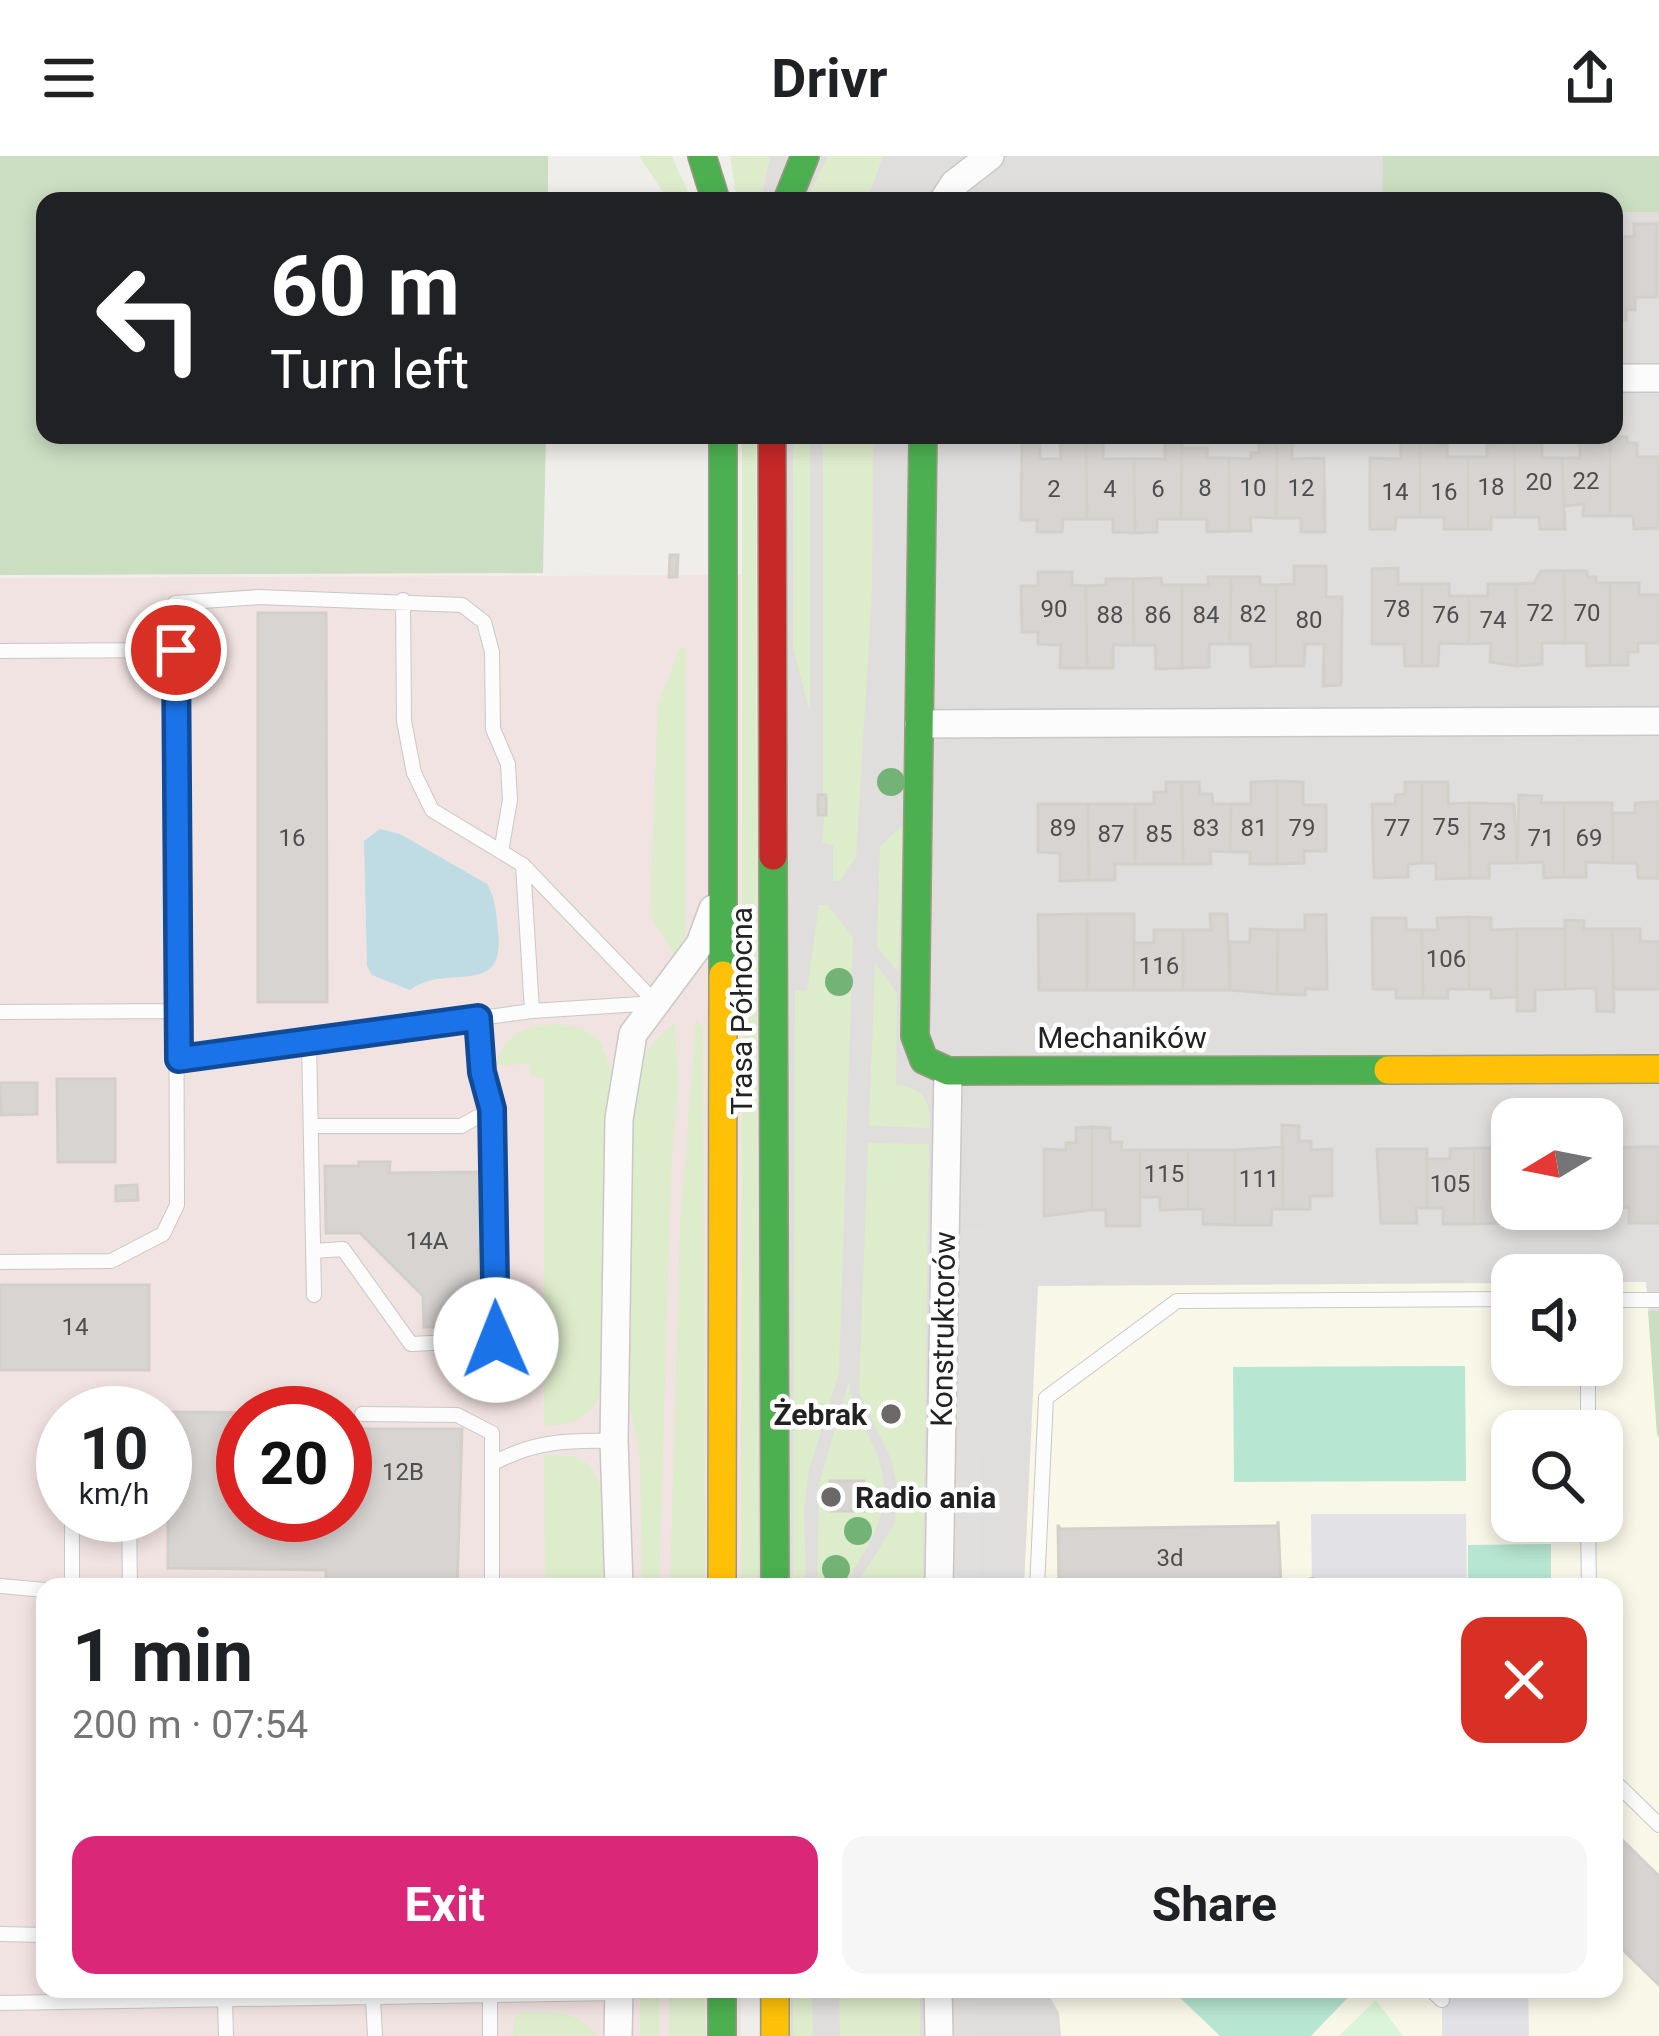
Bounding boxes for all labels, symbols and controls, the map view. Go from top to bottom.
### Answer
icon: menu [36,45,102,111]
icon: share [1557,45,1623,111]
text: Drivr [771,47,888,110]
text: 60 m [270,237,460,336]
icon: left [72,240,228,396]
text: Turn left [270,338,469,401]
house number: 22 [1573,467,1599,495]
house number: 20 [1526,468,1552,496]
house number: 18 [1478,473,1504,501]
house number: 8 [1198,474,1212,502]
house number: 10 [1240,474,1266,502]
house number: 12 [1288,474,1314,502]
house number: 2 [1047,475,1061,503]
house number: 4 [1103,475,1117,503]
house number: 6 [1151,475,1165,503]
house number: 14 [1382,478,1408,506]
house number: 16 [1431,478,1457,506]
house number: 90 [1041,595,1067,623]
house number: 78 [1384,595,1410,623]
pin [125,599,227,701]
house number: 72 [1527,599,1553,627]
house number: 70 [1574,599,1600,627]
house number: 82 [1240,600,1266,628]
house number: 88 [1097,601,1123,629]
house number: 86 [1145,601,1171,629]
house number: 84 [1193,601,1219,629]
house number: 76 [1433,601,1459,629]
house number: 80 [1296,606,1322,634]
house number: 74 [1480,606,1506,634]
icon: arrive [143,617,209,683]
house number: 75 [1433,813,1459,841]
house number: 89 [1050,814,1076,842]
house number: 83 [1193,814,1219,842]
house number: 81 [1241,814,1267,842]
house number: 79 [1289,814,1315,842]
house number: 77 [1384,814,1410,842]
house number: 73 [1480,818,1506,846]
house number: 87 [1098,820,1124,848]
house number: 85 [1146,820,1172,848]
house number: 16 [279,824,305,852]
house number: 71 [1528,824,1554,852]
house number: 69 [1576,824,1602,852]
street label: Trasa Północna [724,907,759,1115]
house number: 106 [1426,945,1466,973]
house number: 116 [1139,952,1179,980]
street label: Mechaników [1037,1020,1207,1055]
north arrow [1491,1098,1623,1230]
map controls [1491,1098,1623,1542]
house number: 115 [1144,1160,1184,1188]
house number: 111 [1239,1165,1279,1193]
house number: 105 [1430,1170,1470,1198]
house number: 14A [406,1227,449,1255]
street label: Konstruktorów [924,1231,962,1427]
button: sound [1491,1254,1623,1386]
position arrow [433,1277,559,1403]
house number: 14 [62,1313,88,1341]
speed limit sign: 20 [216,1386,372,1542]
place label: Żebrak [773,1397,868,1432]
marker: Żebrak [878,1401,904,1427]
button: search [1491,1410,1623,1542]
text: 10 [80,1413,148,1484]
house number: 12B [382,1458,424,1486]
text: km/h [79,1476,149,1511]
place label: Radio ania [855,1480,996,1515]
marker: Radio ania [818,1484,844,1510]
house number: 3d [1156,1544,1184,1572]
text: 1 min [72,1614,253,1699]
button: close [1461,1617,1587,1743]
text: 200 m · 07:54 [72,1702,308,1748]
button: Exit [72,1836,818,1974]
button: Share [842,1836,1587,1974]

